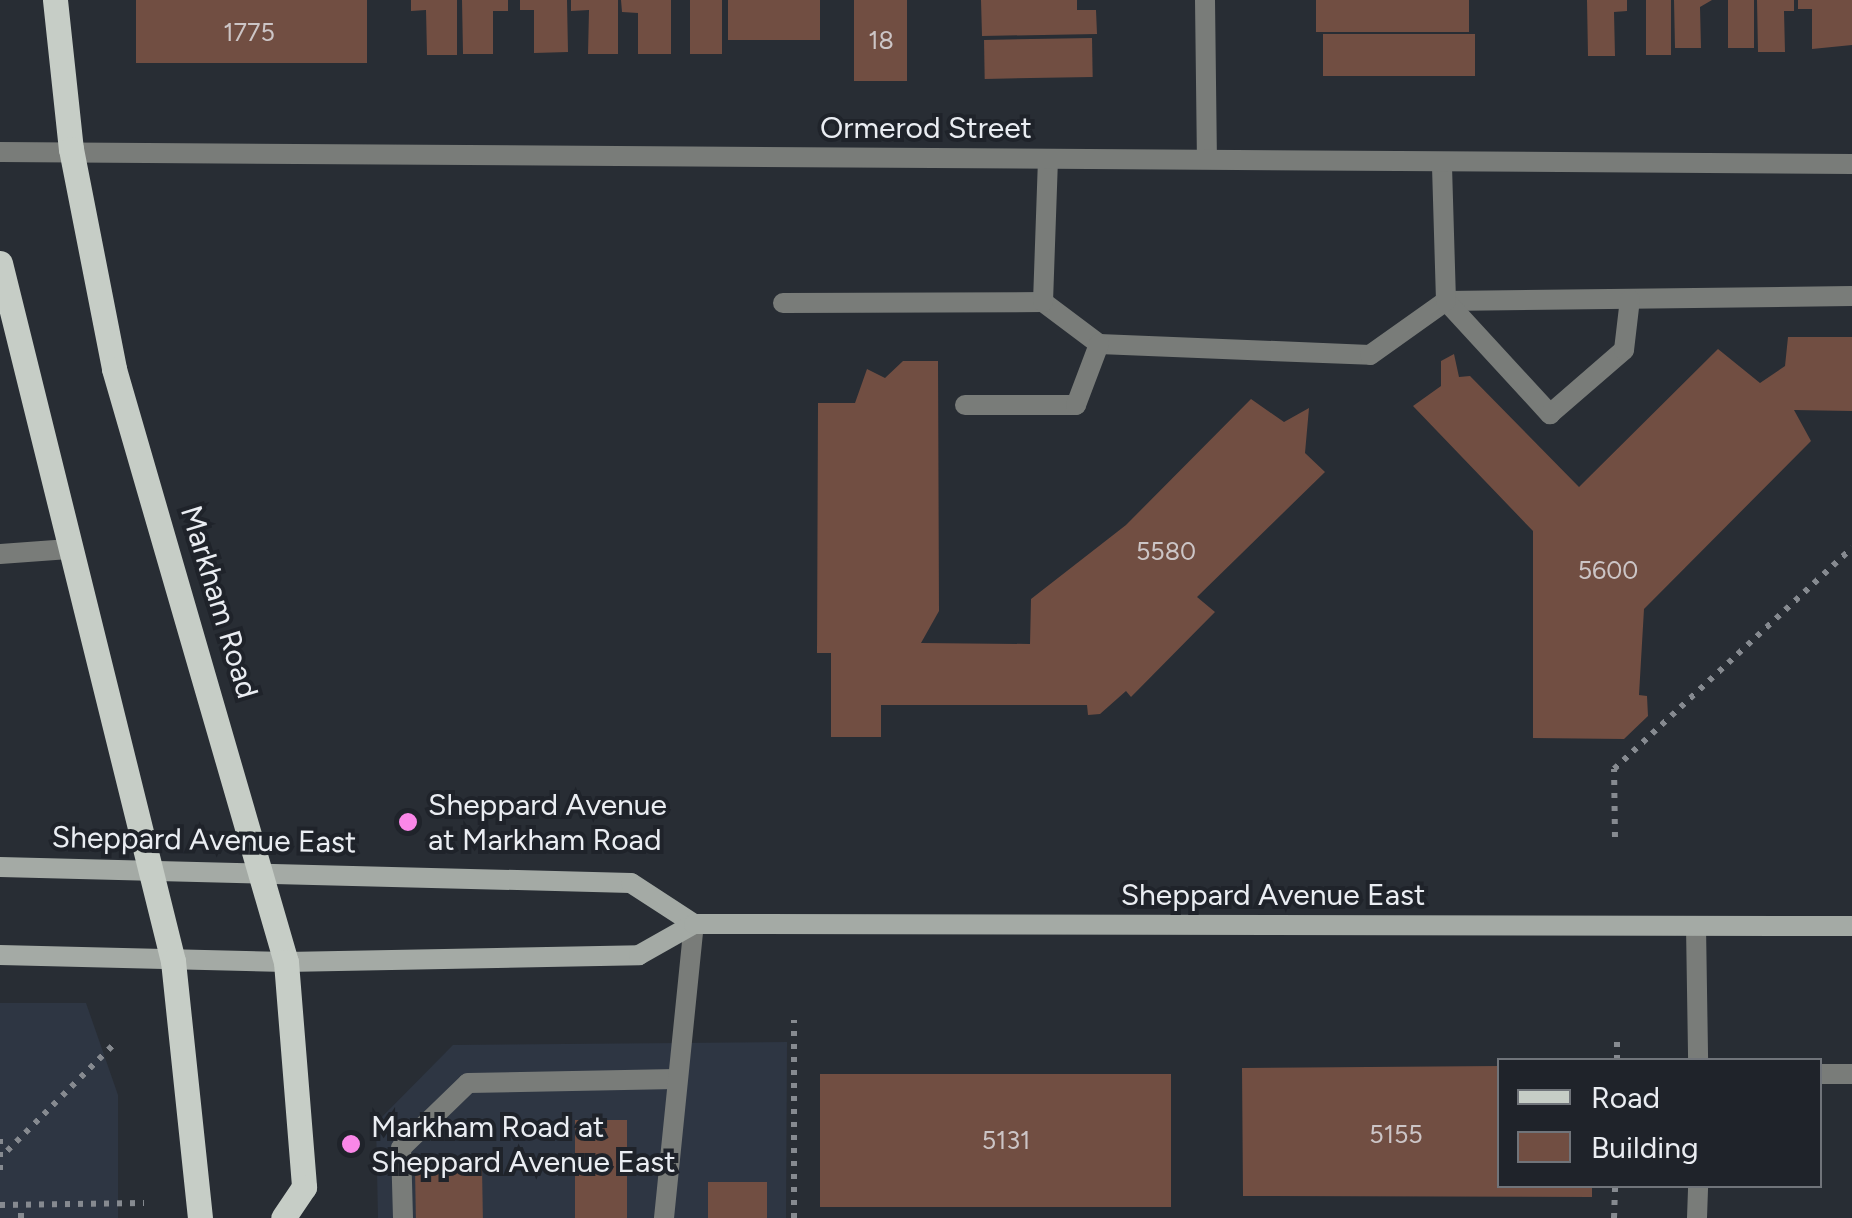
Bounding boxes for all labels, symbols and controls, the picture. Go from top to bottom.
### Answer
house number: 1775 [223,17,275,47]
house number: 18 [868,25,894,55]
street label: Ormerod Street [820,110,1032,146]
street label: Markham Road [173,501,265,703]
house number: 5580 [1136,536,1196,566]
house number: 5600 [1578,555,1638,585]
place label: Sheppard Avenue at Markham Road [428,787,667,858]
marker: Sheppard Avenue at Markham Road [397,811,419,833]
street label: Sheppard Avenue East [51,819,357,861]
street label: Sheppard Avenue East [1121,877,1425,913]
legend [1497,1058,1822,1188]
text: Road [1591,1079,1660,1116]
place label: Markham Road at Sheppard Avenue East [371,1109,676,1180]
house number: 5155 [1369,1119,1423,1149]
house number: 5131 [982,1125,1030,1155]
text: Building [1591,1129,1699,1166]
marker: Markham Road at Sheppard Avenue East [340,1133,362,1155]

